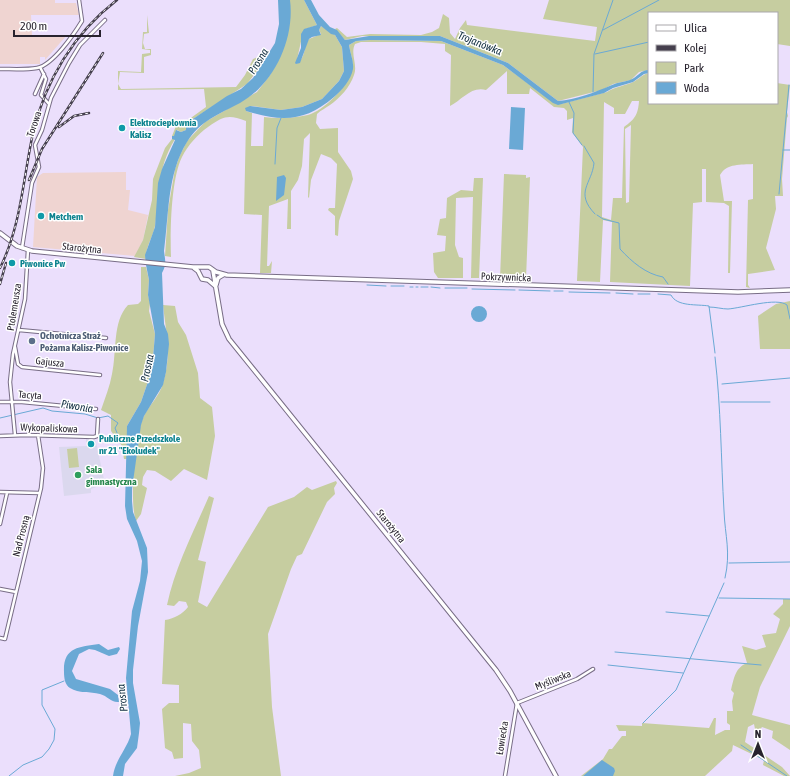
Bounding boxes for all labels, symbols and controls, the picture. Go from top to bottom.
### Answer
scale bar [14,12,100,38]
legend [648,12,778,104]
text: 200 m [20,19,47,33]
text: Ulica [684,21,707,35]
water label: Trojanówka [456,29,504,57]
text: Kolej [684,41,707,55]
water label: Prosna [246,46,270,76]
text: Park [684,61,705,75]
text: Woda [684,81,709,95]
street label: Torowa [24,109,44,138]
place label: Elektrociepłownia Kalisz [130,117,197,140]
marker: Elektrociepłownia Kalisz [117,123,127,133]
marker: Metchem [36,211,46,221]
place label: Metchem [49,211,83,222]
street label: Starożytna [62,240,102,256]
marker: Piwonice Pw [7,258,17,268]
place label: Piwonice Pw [20,258,65,269]
street label: Pokrzywnicka [481,271,532,283]
street label: Ptolemeusza [5,282,23,331]
place label: Ochotnicza Straż Pożarna Kalisz-Piwonice [40,330,129,353]
marker: Ochotnicza Straż Pożarna Kalisz-Piwonice [27,336,37,346]
water label: Prosna [138,353,156,383]
street label: Gajusza [35,355,65,369]
street label: Tacyta [18,388,43,402]
water label: Piwonia [60,397,94,415]
street label: Wykopaliskowa [20,422,78,435]
place label: Publiczne Przedszkole nr 21 "Ekoludek" [99,433,181,456]
marker: Publiczne Przedszkole nr 21 "Ekoludek" [86,439,96,449]
place label: Sala gimnastyczna [86,464,137,487]
marker: Sala gimnastyczna [73,470,83,480]
street label: Starożytna [374,507,408,545]
street label: Nad Prosną [11,514,32,558]
street label: Myśliwska [533,668,573,692]
water label: Prosna [114,683,130,713]
street label: Łowiecka [494,720,510,756]
north arrow [738,724,778,764]
text: N [755,728,761,740]

